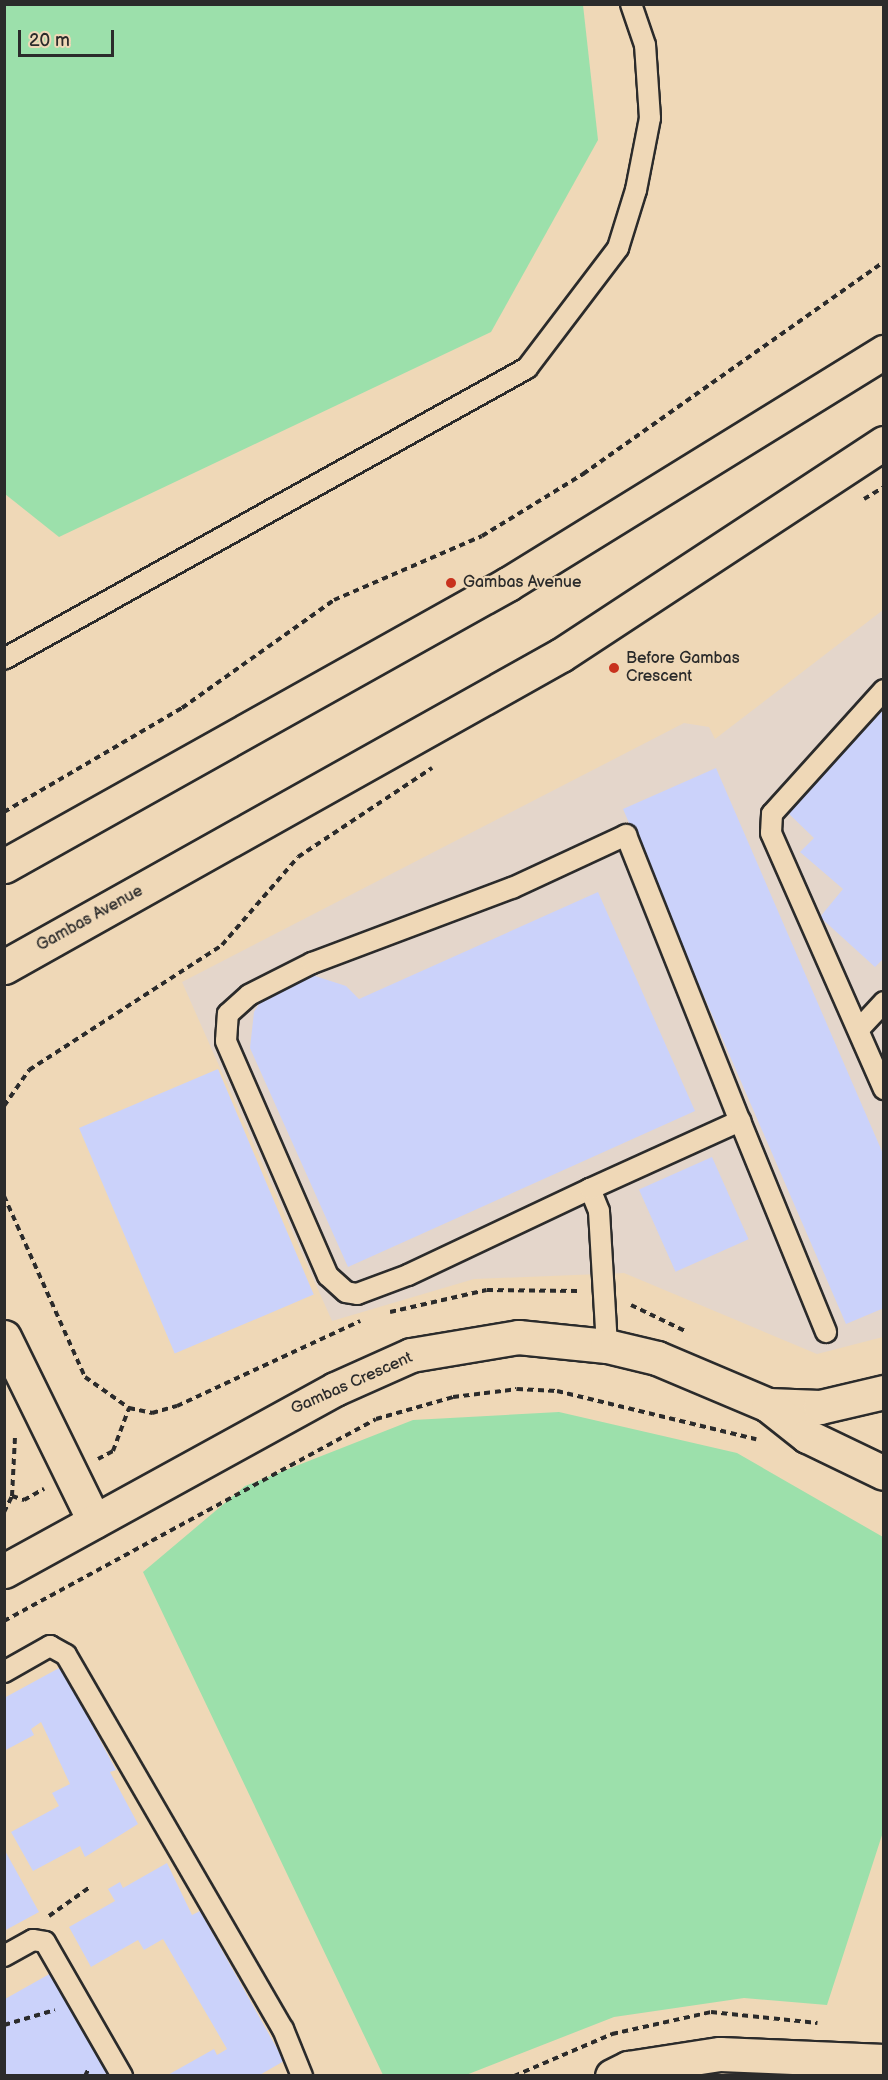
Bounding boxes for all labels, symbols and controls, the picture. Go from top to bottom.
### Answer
scale bar [21,18,117,56]
text: 20 m [29,30,70,51]
place label: Gambas Avenue [463,573,581,593]
marker: Gambas Avenue [444,576,458,590]
place label: Before Gambas Crescent [626,649,740,687]
marker: Before Gambas Crescent [607,661,621,675]
street label: Gambas Avenue [34,882,146,956]
street label: Gambas Crescent [288,1349,416,1419]

